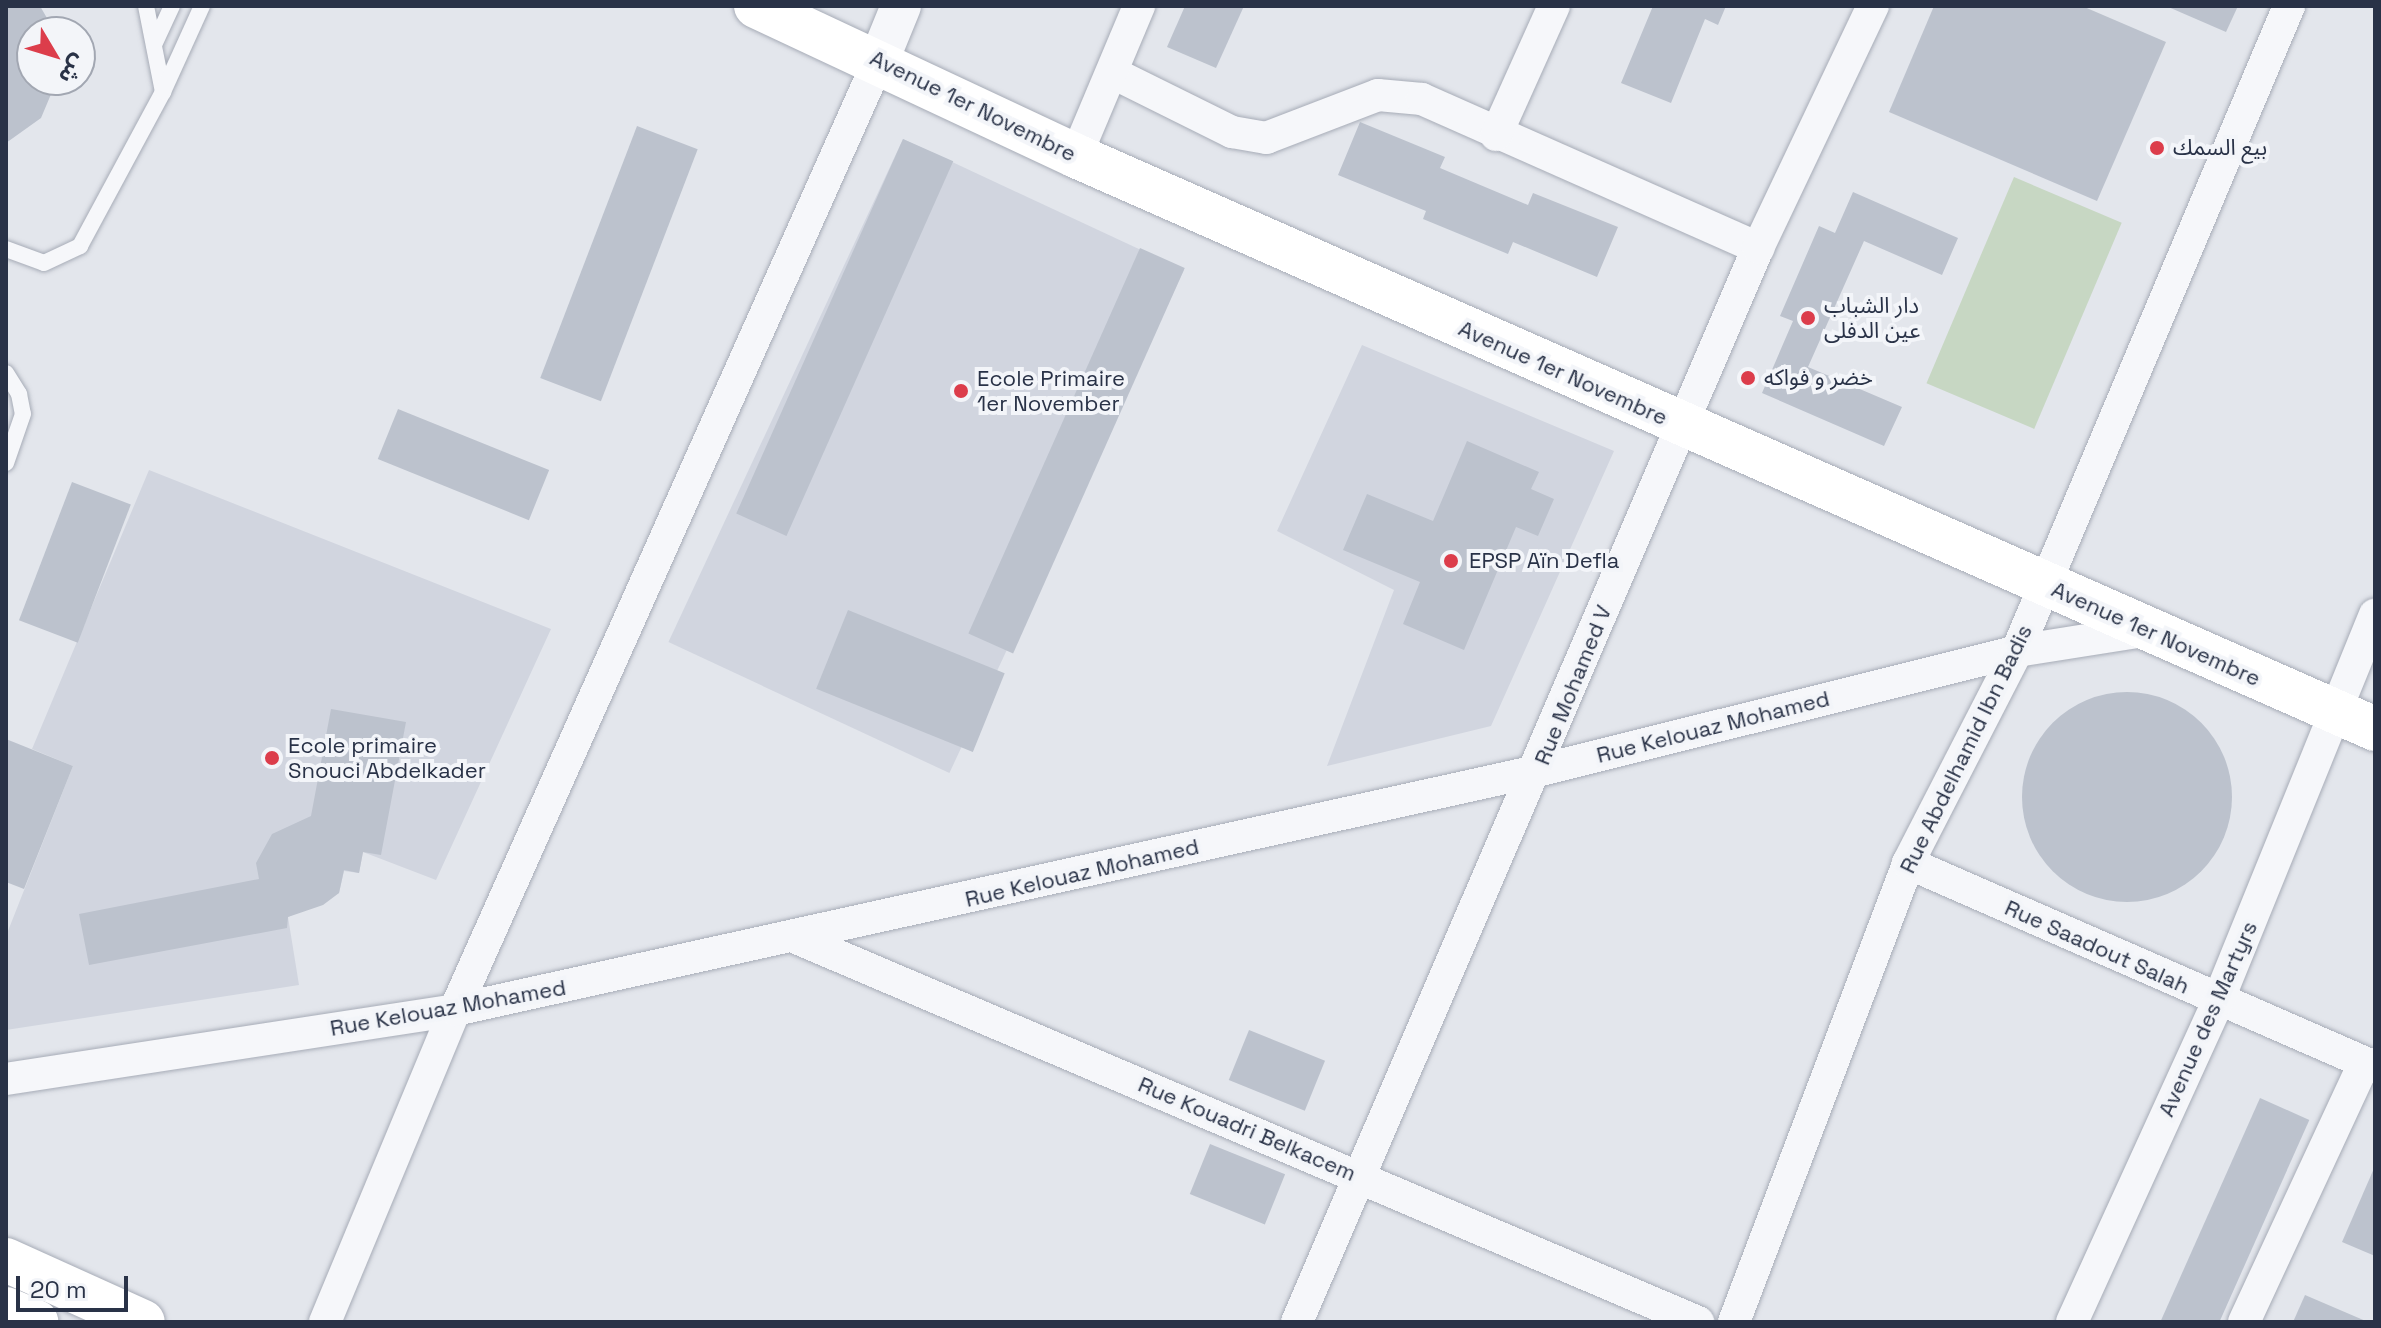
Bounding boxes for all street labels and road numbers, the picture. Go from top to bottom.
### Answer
street label: Avenue 1er Novembre [866,45,1080,167]
street label: Avenue 1er Novembre [1455,315,1671,431]
street label: Avenue 1er Novembre [2048,576,2264,692]
street label: Rue Mohamed V [1529,601,1617,769]
street label: Rue Abdelhamid Ibn Badis [1894,620,2038,878]
street label: Rue Kelouaz Mohamed [1594,685,1832,769]
street label: Rue Kelouaz Mohamed [963,833,1201,913]
street label: Rue Saadout Salah [2001,894,2193,1000]
street label: Avenue des Martyrs [2153,917,2263,1121]
street label: Rue Kelouaz Mohamed [328,974,568,1042]
street label: Rue Kouadri Belkacem [1134,1071,1360,1187]

